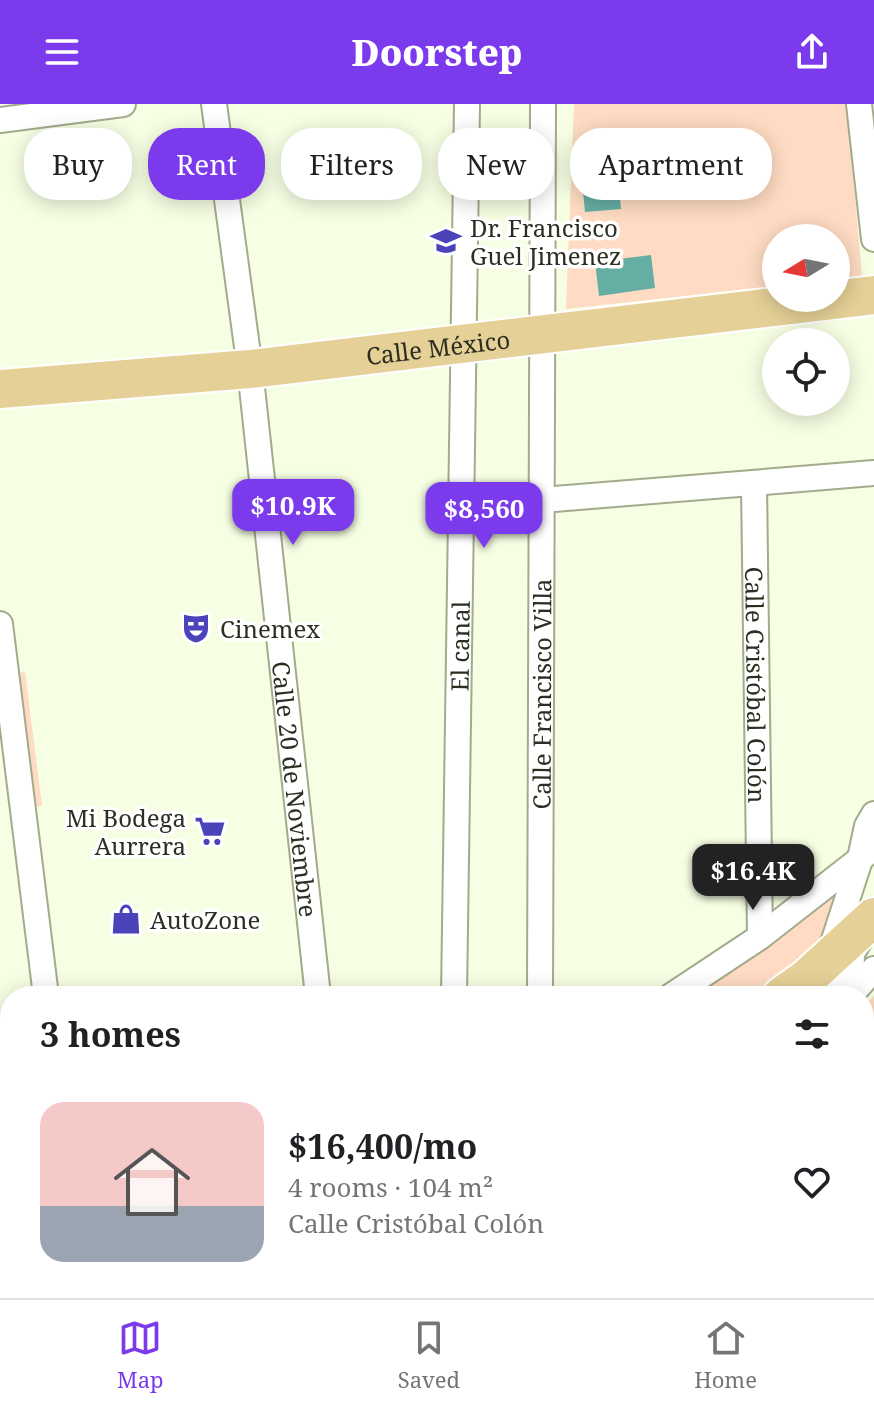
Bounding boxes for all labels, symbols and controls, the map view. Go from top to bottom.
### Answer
text: Doorstep [352,28,522,77]
icon: menu [40,30,84,74]
icon: share [790,30,834,74]
chip: Buy [24,128,132,200]
chip: Rent [148,128,265,200]
chip: Filters [281,128,422,200]
chip: New [438,128,554,200]
chip: Apartment [570,128,772,200]
place label: Dr. Francisco Guel Jimenez [470,211,621,272]
school or university icon: Dr. Francisco Guel Jimenez [429,224,463,258]
north arrow [762,224,850,312]
map controls [762,224,850,416]
street label: Calle México [364,322,512,372]
button: locate [762,328,850,416]
pin: $10.9K [228,479,358,547]
pin: $8,560 [419,482,549,550]
text: $10.9K [250,487,336,523]
text: $8,560 [443,490,525,526]
street label: Calle Cristóbal Colón [739,567,775,803]
street label: Calle Francisco Villa [524,579,558,809]
street label: El canal [442,600,476,691]
theatre icon: Cinemex [179,611,213,645]
place label: Cinemex [220,612,320,645]
street label: Calle 20 de Noviembre [265,659,326,919]
place label: Mi Bodega Aurrera [66,801,186,862]
supermarket icon: Mi Bodega Aurrera [193,814,227,848]
pin: $16.4K [688,844,818,912]
text: $16.4K [710,852,796,888]
shop icon: AutoZone [109,902,143,936]
place label: AutoZone [150,903,260,936]
text: 3 homes [40,1011,181,1057]
icon: filters [790,1012,834,1056]
text: $16,400/mo [288,1123,477,1169]
icon: home [104,1134,200,1230]
icon: heart [790,1160,834,1204]
text: 4 rooms · 104 m² [288,1169,493,1205]
text: Calle Cristóbal Colón [288,1205,544,1241]
tab: Map [117,1316,164,1394]
tab: Saved [398,1316,460,1394]
tab: Home [694,1316,757,1394]

